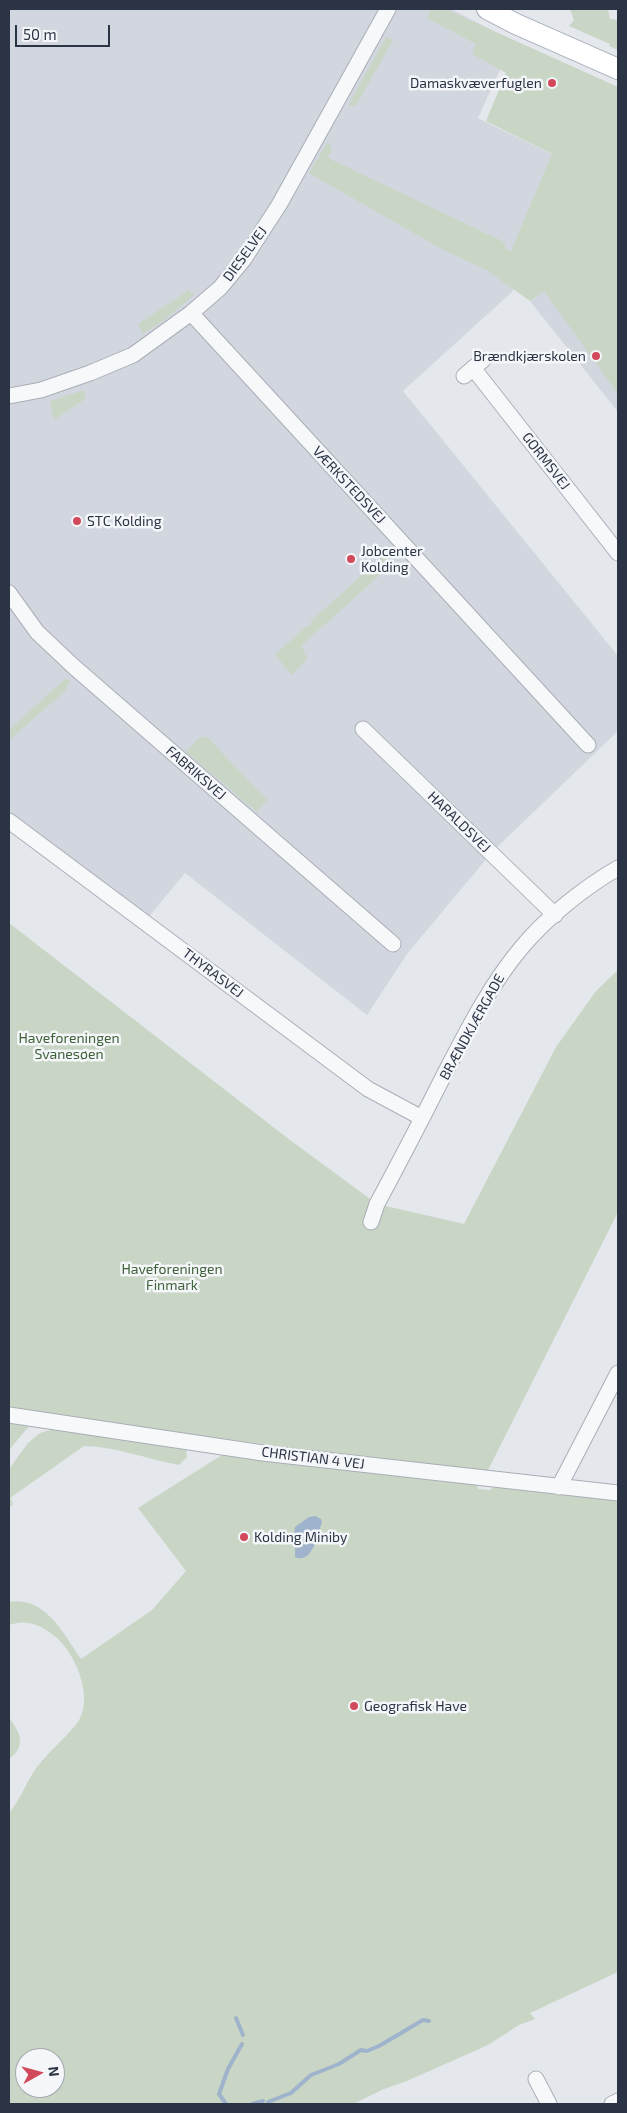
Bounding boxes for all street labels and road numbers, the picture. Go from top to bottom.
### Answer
street label: DIESELVEJ [219,223,271,285]
street label: GORMSVEJ [518,429,574,493]
street label: VÆRKSTEDSVEJ [309,443,389,527]
street label: FABRIKSVEJ [163,742,229,804]
street label: HARALDSVEJ [424,788,494,856]
street label: THYRASVEJ [179,945,247,1001]
street label: BRÆNDKJÆRGADE [436,971,508,1083]
street label: CHRISTIAN 4 VEJ [260,1443,366,1473]

